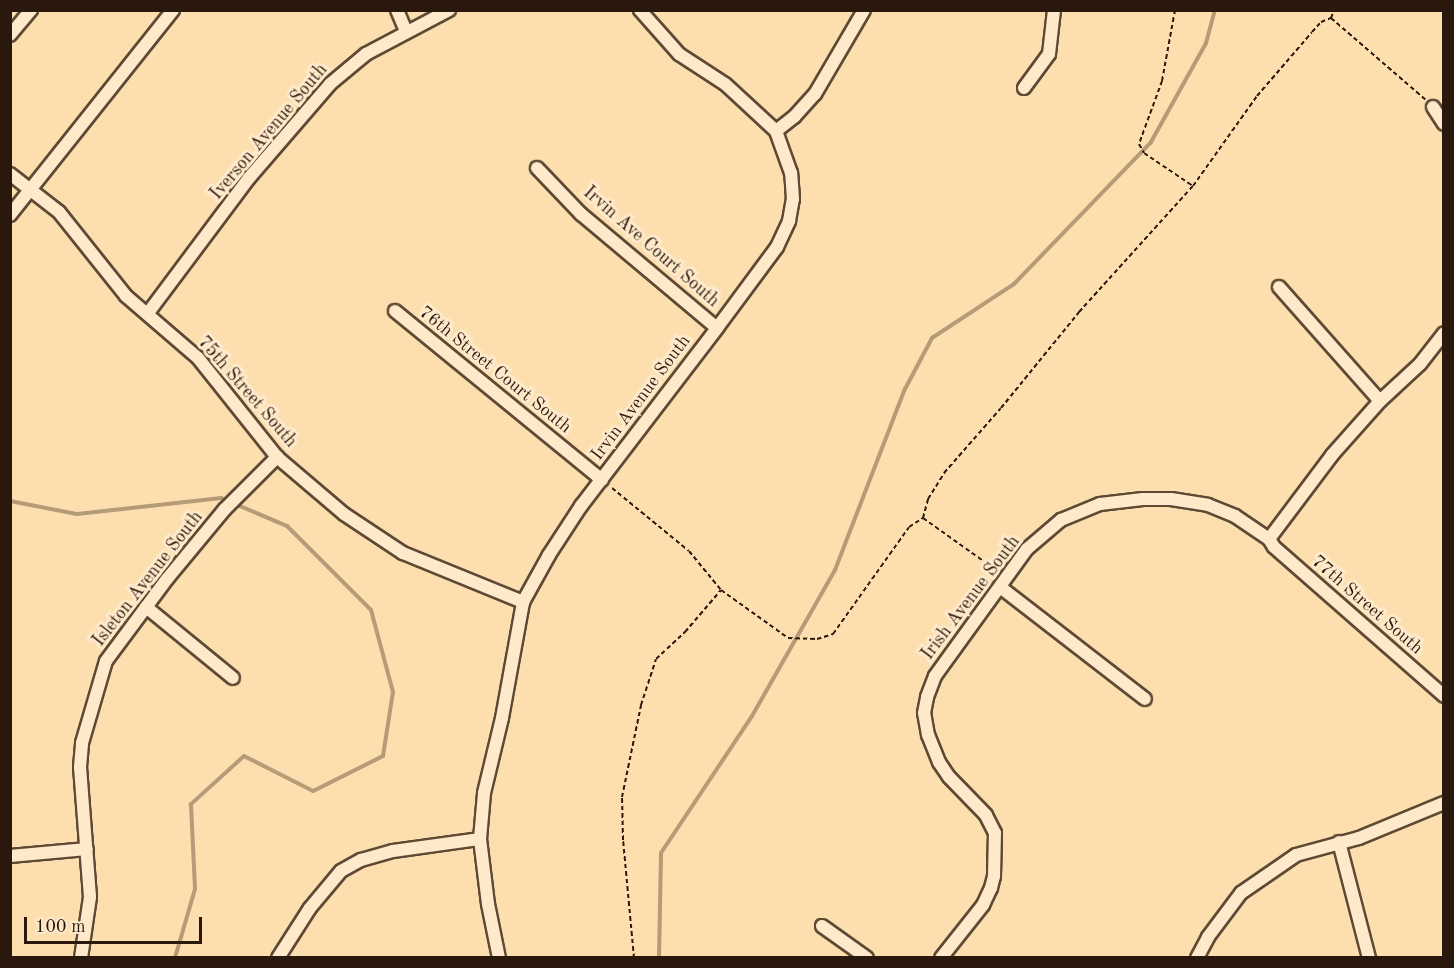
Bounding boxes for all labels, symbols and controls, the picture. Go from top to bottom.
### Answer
street label: Iverson Avenue South [206,60,332,204]
street label: Irvin Ave Court South [579,182,723,312]
street label: 76th Street Court South [414,302,576,438]
street label: Irvin Avenue South [587,331,695,465]
street label: 75th Street South [193,332,301,452]
street label: Isleton Avenue South [88,507,208,651]
street label: Irish Avenue South [917,532,1025,664]
street label: 77th Street South [1307,551,1427,659]
scale bar [27,905,206,943]
text: 100 m [35,918,86,936]

